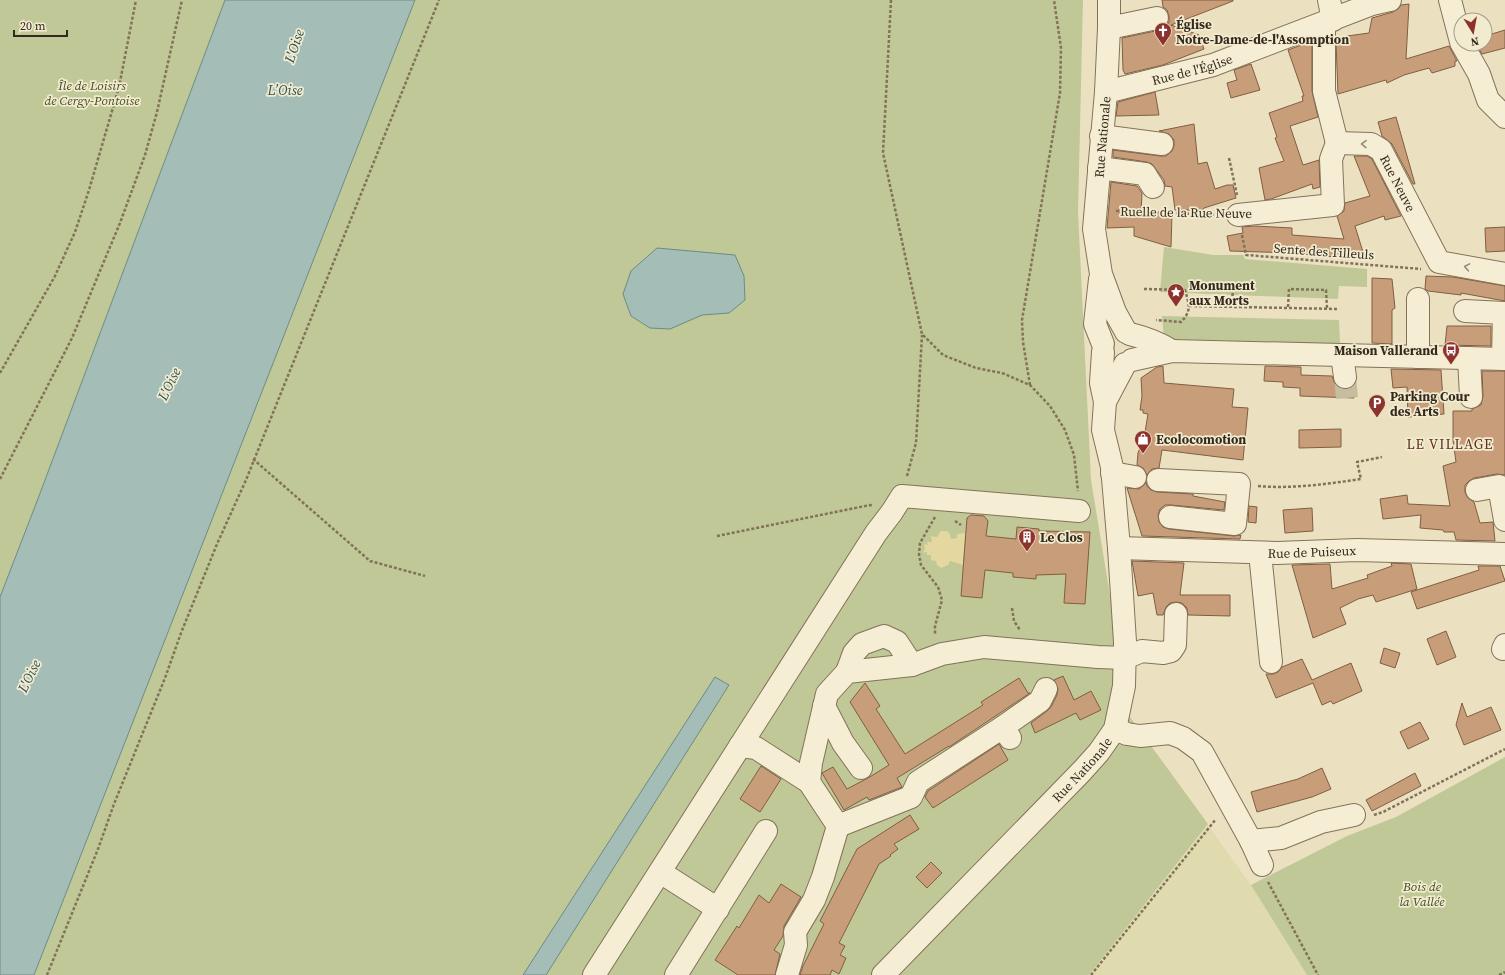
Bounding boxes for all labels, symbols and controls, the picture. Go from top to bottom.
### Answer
scale bar [14,12,67,38]
north arrow [1453,12,1493,52]
place label: Église Notre-Dame-de-l'Assomption [1176,16,1349,48]
text: 20 m [20,18,46,34]
church icon: Église Notre-Dame-de-l'Assomption [1153,21,1173,46]
water label: L'Oise [279,26,309,66]
text: N [1469,33,1480,49]
street label: Rue de l'Église [1150,50,1235,89]
park label: Île de Loisirs de Cergy-Pontoise [44,77,140,109]
water label: L’Oise [267,80,303,100]
street label: Rue Nationale [1090,95,1115,178]
one-way arrow [1361,140,1367,149]
street label: Rue Neuve [1376,152,1420,215]
street label: Ruelle de la Rue Neuve [1120,203,1252,222]
street label: Sente des Tilleuls [1273,240,1375,264]
one-way arrow [1464,263,1470,271]
place label: Monument aux Morts [1189,277,1255,309]
place icon: Monument aux Morts [1166,282,1186,307]
bus stop icon: Maison Vallerand [1441,340,1461,365]
place label: Maison Vallerand [1334,342,1438,359]
water label: L'Oise [152,364,186,405]
place label: Parking Cour des Arts [1390,388,1470,420]
parking icon: Parking Cour des Arts [1367,393,1387,418]
shop icon: Ecolocomotion [1133,429,1153,454]
place label: Ecolocomotion [1156,431,1246,448]
district label: LE VILLAGE [1406,434,1494,454]
building icon: Le Clos [1017,527,1037,552]
place label: Le Clos [1040,529,1083,546]
street label: Rue de Puiseux [1267,542,1357,562]
water label: L'Oise [12,656,46,697]
street label: Rue Nationale [1048,734,1116,806]
park label: Bois de la Vallée [1399,878,1445,910]

